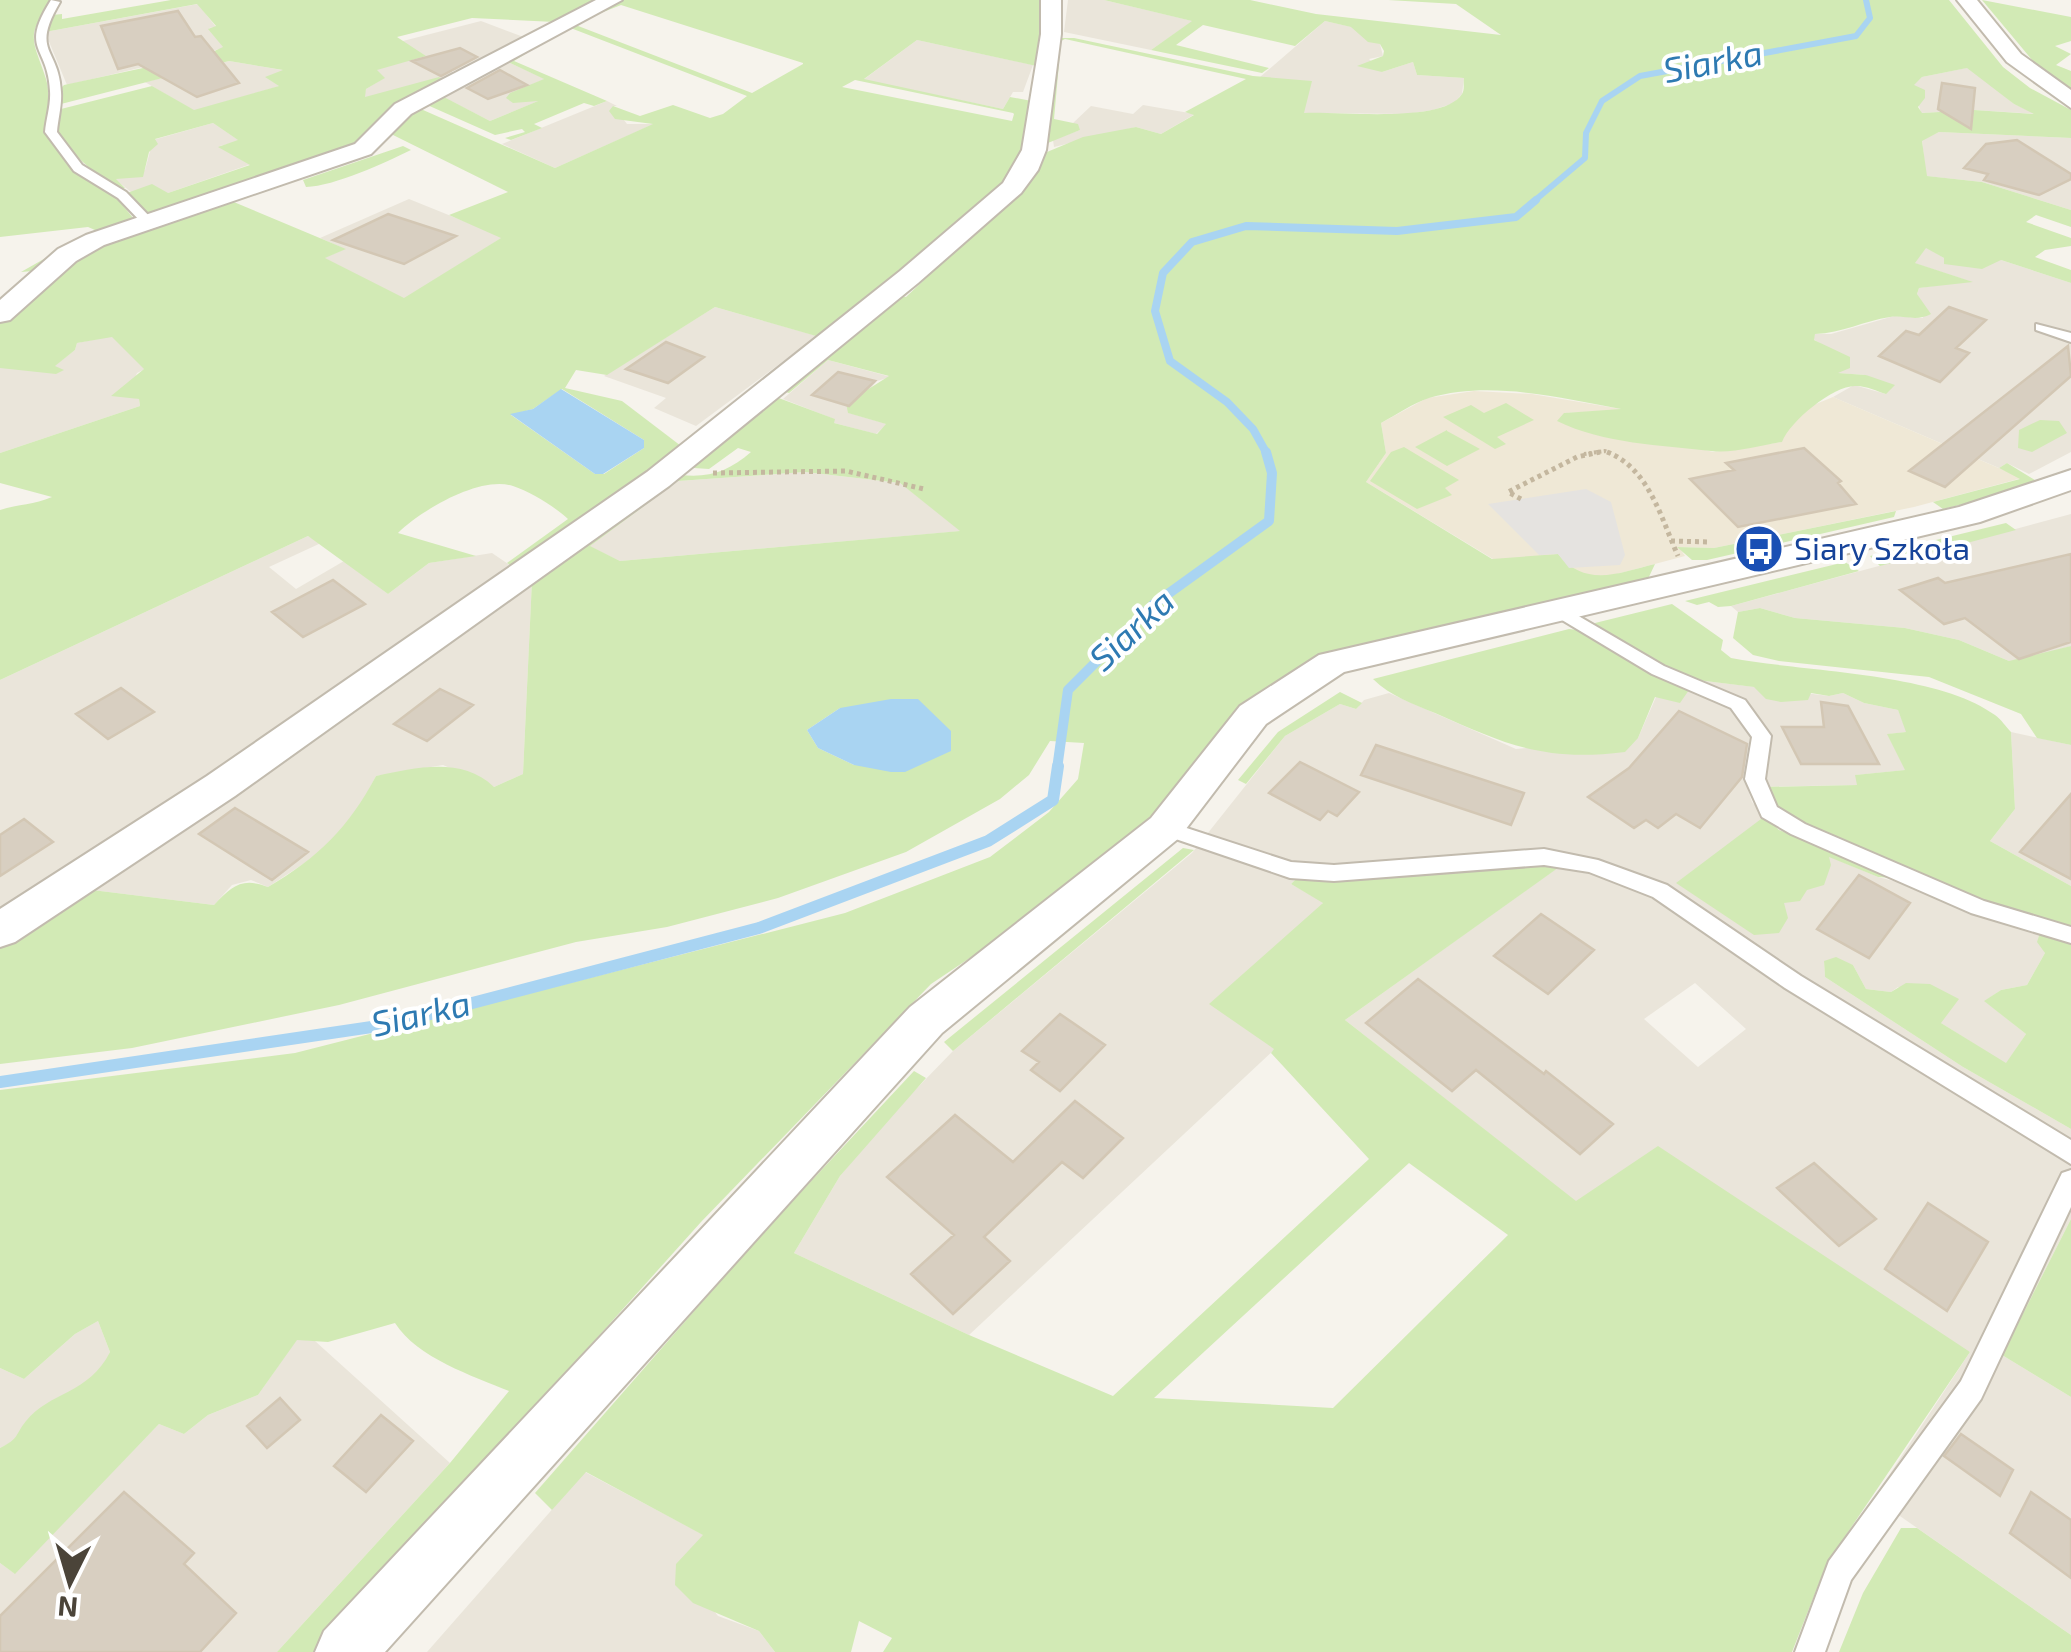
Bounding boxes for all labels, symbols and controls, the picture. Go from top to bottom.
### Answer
water label: Siarka [1659,30,1766,90]
bus stop icon: Siary Szkoła [1733,523,1785,575]
place label: Siary Szkoła [1794,528,1970,566]
water label: Siarka [1080,579,1182,678]
water label: Siarka [367,980,474,1044]
north arrow [20,1532,120,1632]
text: N [56,1590,79,1626]

